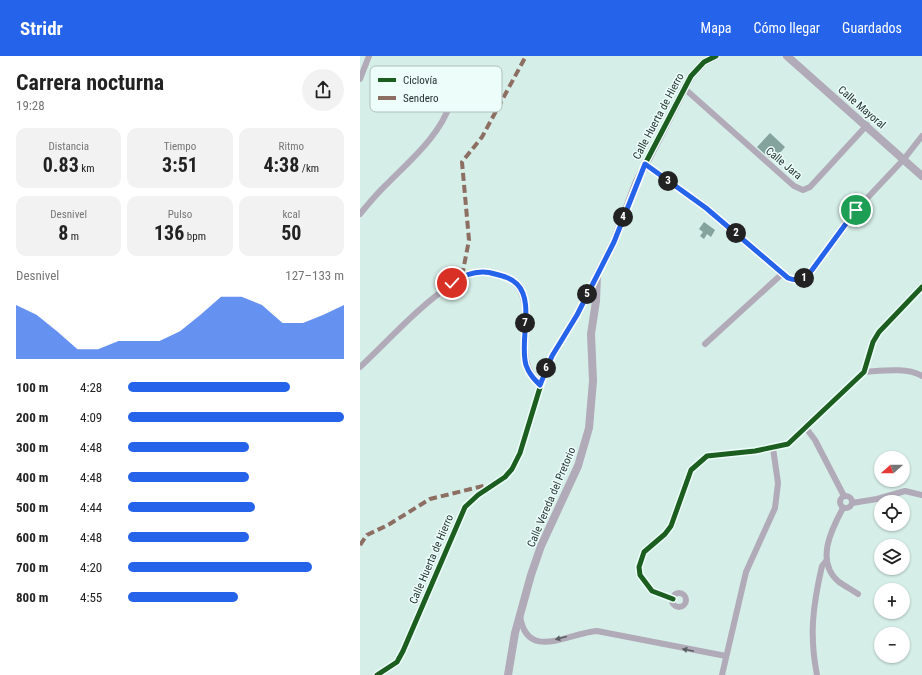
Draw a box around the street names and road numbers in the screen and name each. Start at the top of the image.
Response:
street label: Calle Huerta de Hierro [630,70,687,162]
street label: Calle Mayoral [835,83,888,132]
street label: Calle Jara [763,145,804,182]
street label: Calle Vereda del Pretorio [525,445,579,549]
street label: Calle Huerta de Hierro [407,512,456,606]

